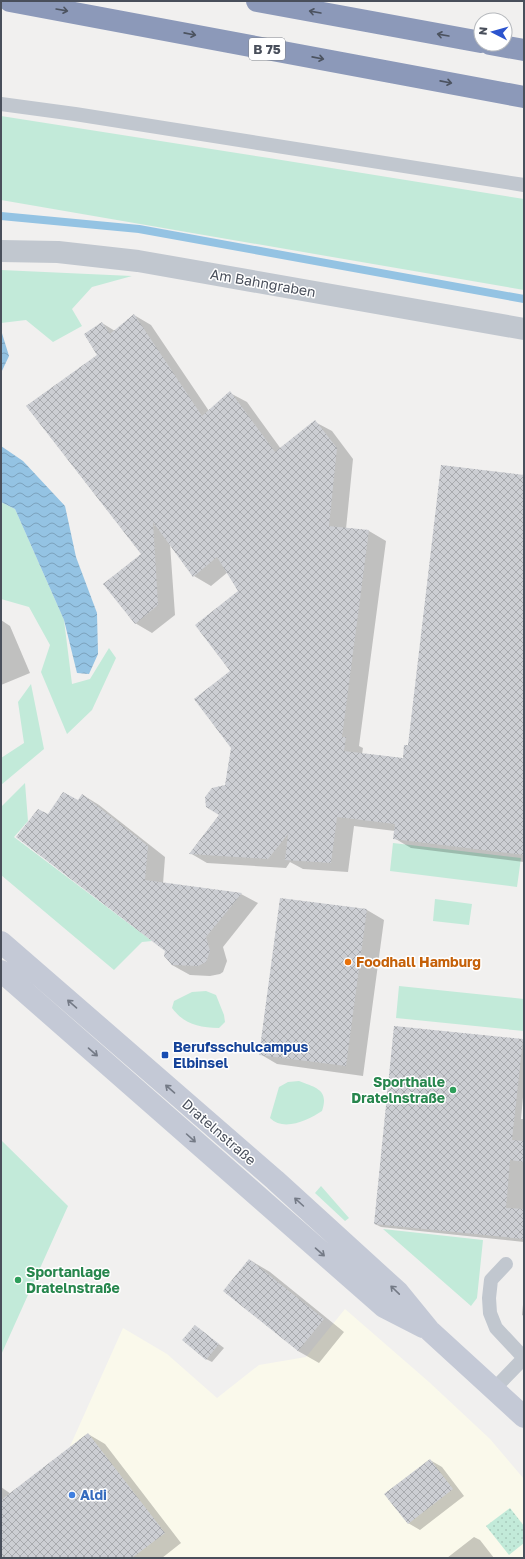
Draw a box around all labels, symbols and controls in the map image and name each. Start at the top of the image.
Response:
one-way arrow [55,7,68,15]
one-way arrow [309,7,322,15]
north arrow [473,12,513,52]
text: N [476,26,489,36]
one-way arrow [183,30,196,38]
one-way arrow [437,31,450,39]
road number: B 75 [249,38,285,60]
one-way arrow [311,54,324,62]
one-way arrow [439,78,452,86]
street label: Am Bahngraben [209,265,317,300]
place label: Foodhall Hamburg [356,953,481,970]
marker: Foodhall Hamburg [343,957,353,967]
one-way arrow [66,999,77,1008]
place label: Berufsschulcampus Elbinsel [173,1038,308,1071]
one-way arrow [88,1048,99,1057]
marker: Berufsschulcampus Elbinsel [160,1050,170,1060]
place label: Sporthalle Dratelnstraße [351,1073,445,1106]
one-way arrow [165,1084,175,1093]
marker: Sporthalle Dratelnstraße [448,1085,458,1095]
street label: Dratelnstraße [179,1095,260,1168]
one-way arrow [186,1134,196,1143]
one-way arrow [294,1198,304,1207]
one-way arrow [315,1247,326,1256]
place label: Sportanlage Dratelnstraße [26,1263,120,1296]
marker: Sportanlage Dratelnstraße [13,1275,23,1285]
one-way arrow [390,1285,400,1295]
place label: Aldi [80,1486,107,1503]
marker: Aldi [67,1490,77,1500]

